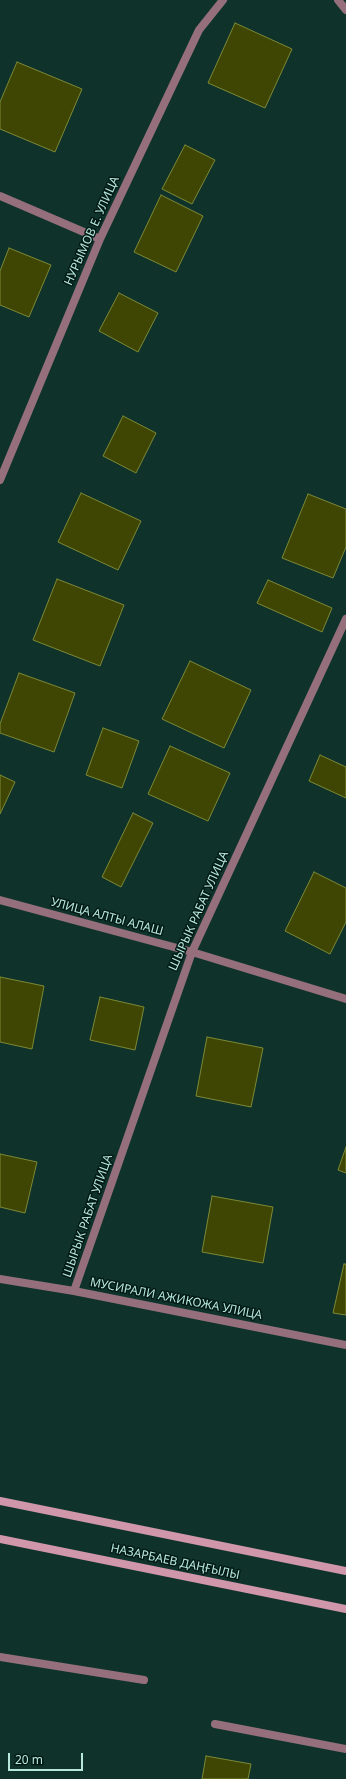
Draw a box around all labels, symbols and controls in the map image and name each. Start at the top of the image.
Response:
street label: НУРЫМОВ Е. УЛИЦА [61,174,123,288]
street label: ШЫРЫК РАБАТ УЛИЦА [166,849,232,973]
street label: УЛИЦА АЛТЫ АЛАШ [49,895,165,939]
street label: ШЫРЫК РАБАТ УЛИЦА [60,1153,116,1279]
street label: МУСИРАЛИ АЖИКОЖА УЛИЦА [89,1275,263,1323]
street label: НАЗАРБАЕВ ДАҢҒЫЛЫ [109,1541,241,1583]
scale bar [10,1745,85,1771]
text: 20 m [15,1751,43,1768]

